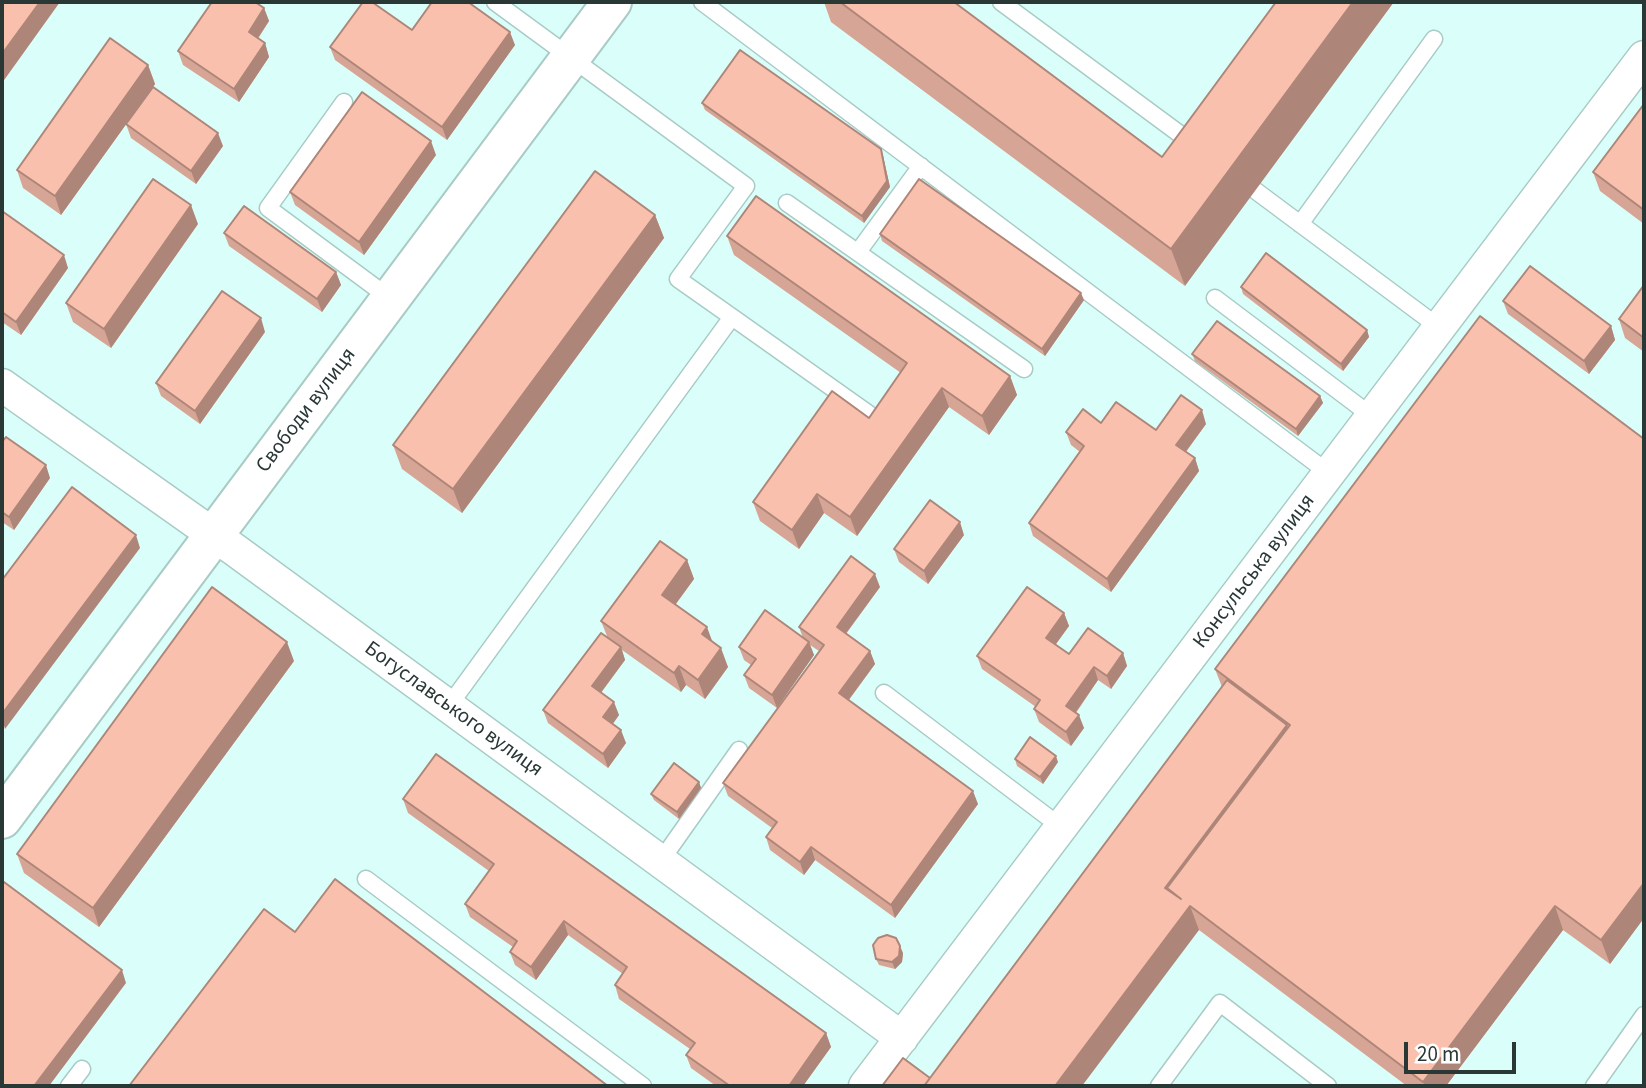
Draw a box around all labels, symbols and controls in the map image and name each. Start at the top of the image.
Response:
street label: Свободи вулиця [252,344,362,478]
street label: Консульська вулиця [1189,490,1321,654]
street label: Богуславського вулиця [359,637,547,783]
scale bar [1408,1028,1520,1072]
text: 20 m [1417,1039,1459,1069]

